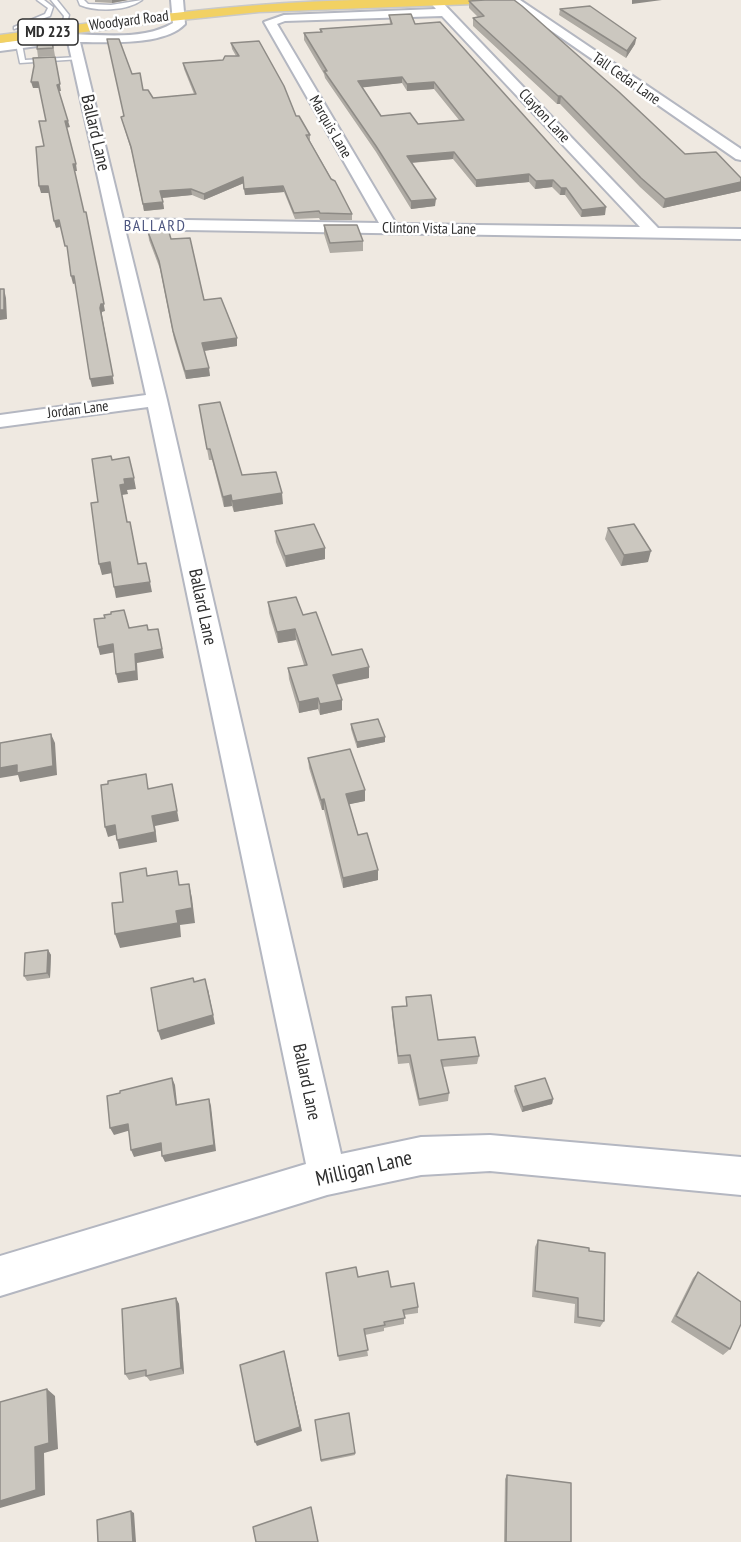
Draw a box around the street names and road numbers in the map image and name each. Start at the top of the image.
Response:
street label: Woodyard Road [88,7,170,35]
road number: MD 223 [18,19,78,45]
street label: Tall Cedar Lane [589,49,663,109]
street label: Clayton Lane [515,85,573,147]
street label: Ballard Lane [76,93,114,173]
street label: Marquis Lane [305,93,355,161]
street label: Clinton Vista Lane [382,219,476,239]
street label: Jordan Lane [47,397,109,423]
street label: Ballard Lane [183,567,221,647]
street label: Ballard Lane [287,1042,325,1122]
street label: Milligan Lane [313,1146,415,1192]

